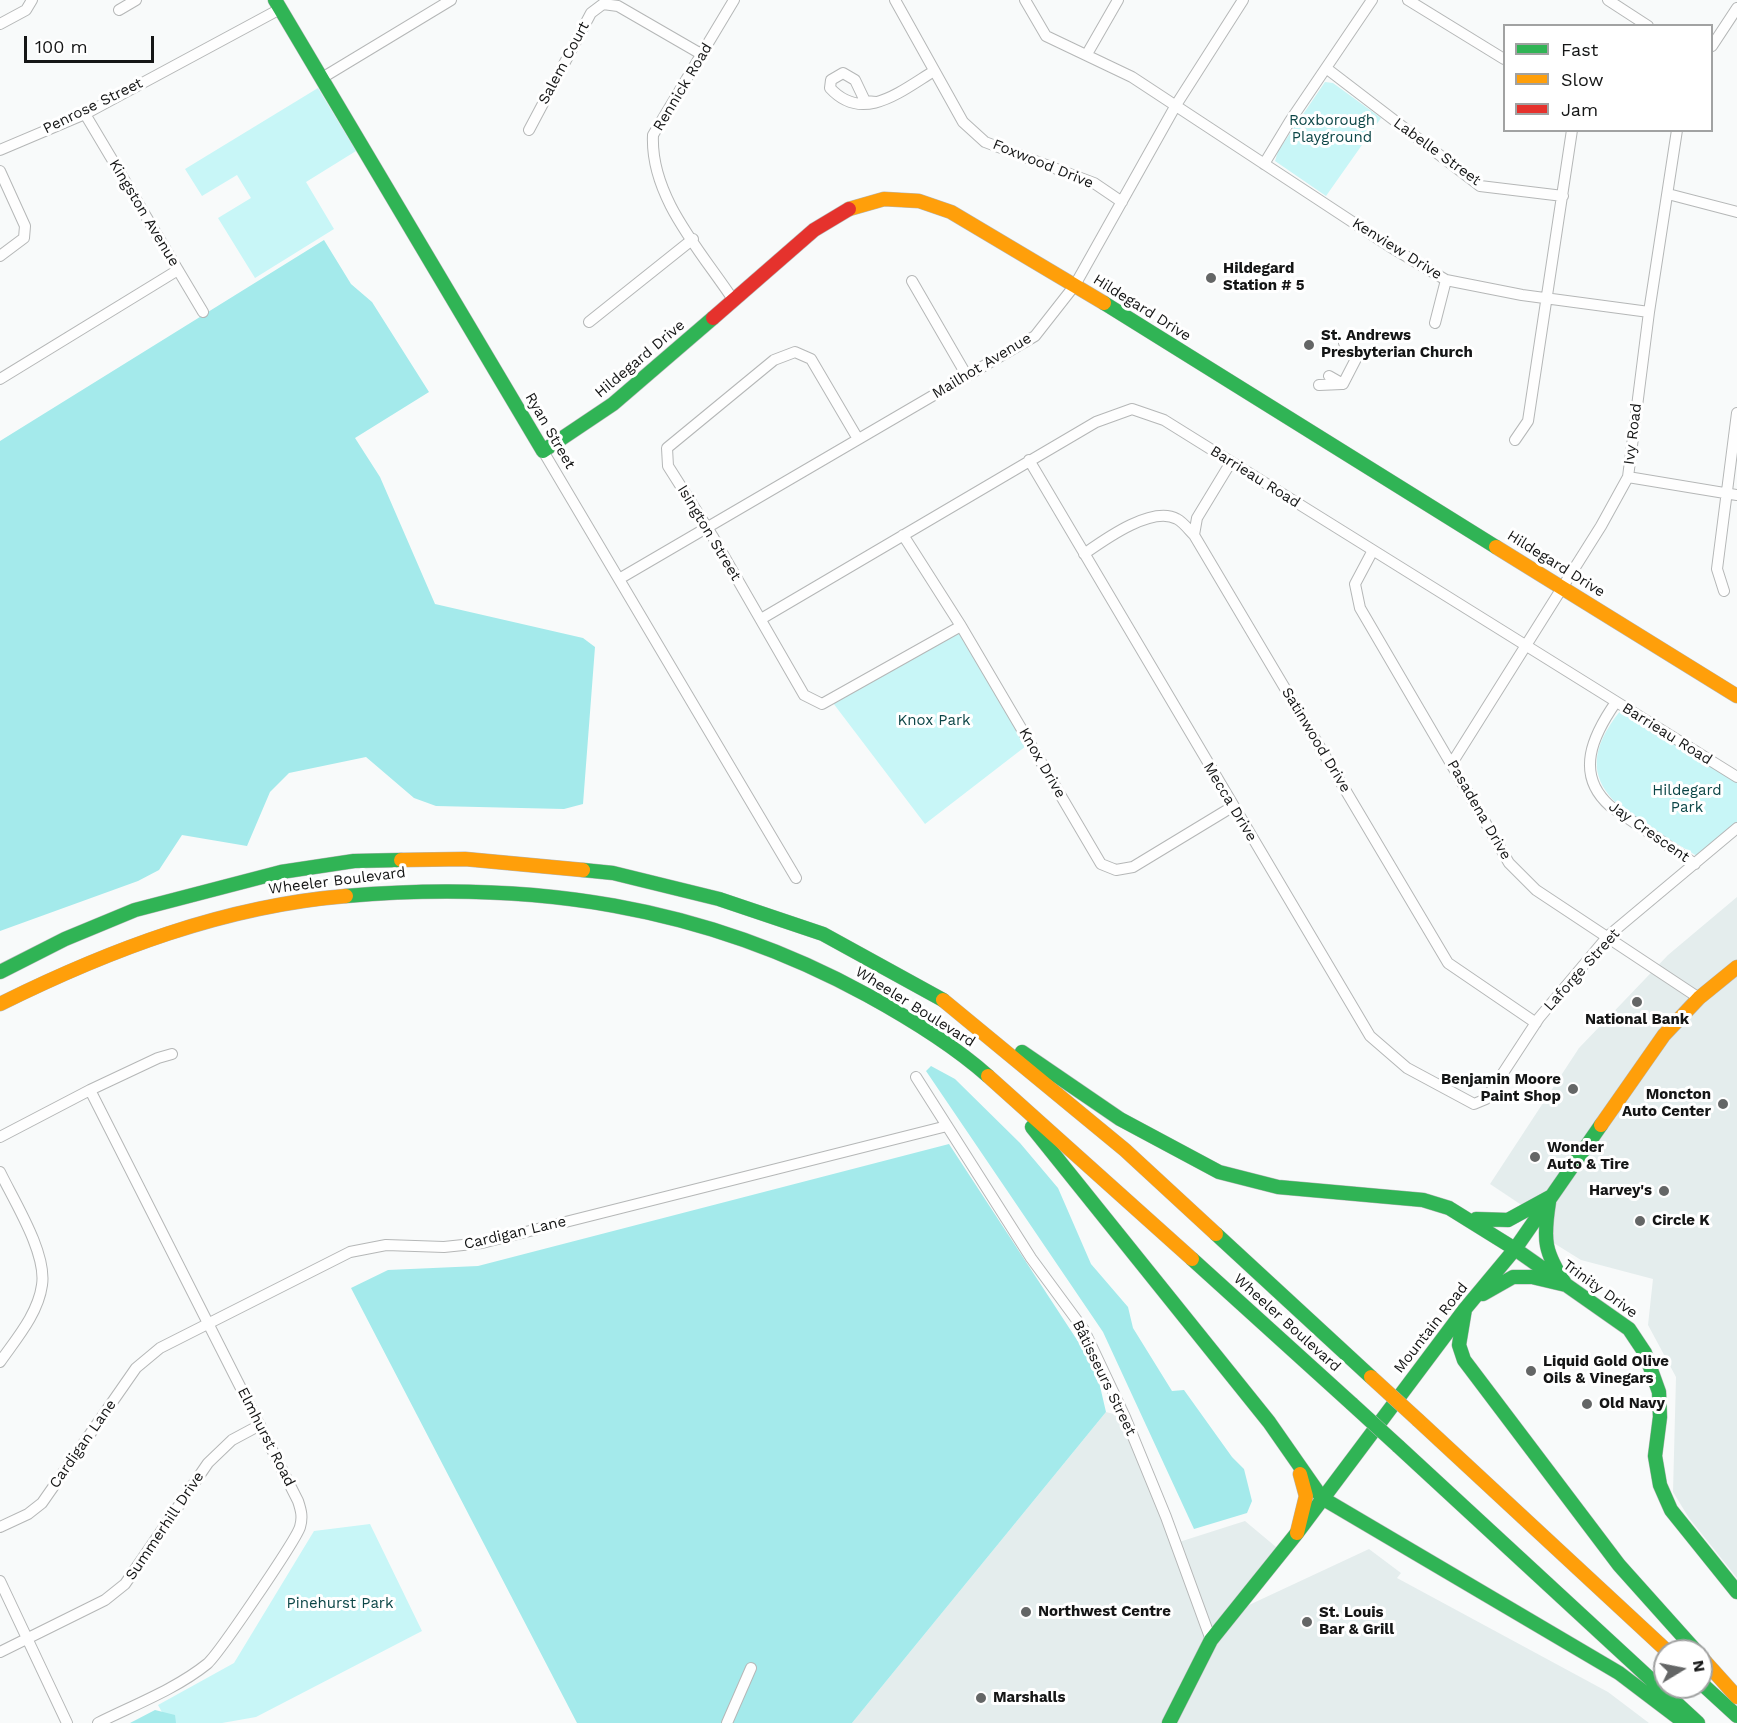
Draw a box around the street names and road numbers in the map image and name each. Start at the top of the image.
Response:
street label: Salem Court [535,19,593,107]
street label: Rennick Road [650,40,716,134]
street label: Penrose Street [40,74,146,138]
street label: Labelle Street [1390,114,1484,190]
street label: Foxwood Drive [990,136,1096,192]
street label: Kingston Avenue [105,156,183,270]
street label: Kenview Drive [1349,214,1445,284]
street label: Hildegard Drive [1090,271,1194,345]
street label: Hildegard Drive [591,316,689,402]
street label: Mailhot Avenue [929,329,1035,403]
street label: Ryan Street [521,390,579,472]
street label: Ivy Road [1620,402,1646,466]
street label: Barrieau Road [1207,442,1303,512]
street label: Isington Street [673,482,745,584]
street label: Hildegard Drive [1504,527,1608,601]
street label: Satinwood Drive [1278,684,1354,796]
street label: Barrieau Road [1619,699,1715,769]
street label: Knox Drive [1015,725,1069,801]
street label: Pasadena Drive [1443,757,1515,863]
street label: Mecca Drive [1199,759,1261,845]
street label: Jay Crescent [1605,798,1693,866]
street label: Wheeler Boulevard [267,864,407,898]
street label: Laforge Street [1540,925,1624,1015]
street label: Wheeler Boulevard [852,963,978,1051]
street label: Cardigan Lane [462,1212,568,1254]
street label: Trinity Drive [1559,1256,1641,1322]
street label: Wheeler Boulevard [1230,1270,1344,1376]
street label: Mountain Road [1390,1279,1472,1377]
street label: Bâtisseurs Street [1068,1317,1140,1439]
street label: Elmhurst Road [233,1384,299,1490]
street label: Cardigan Lane [46,1396,120,1492]
street label: Summerhill Drive [122,1468,208,1584]

